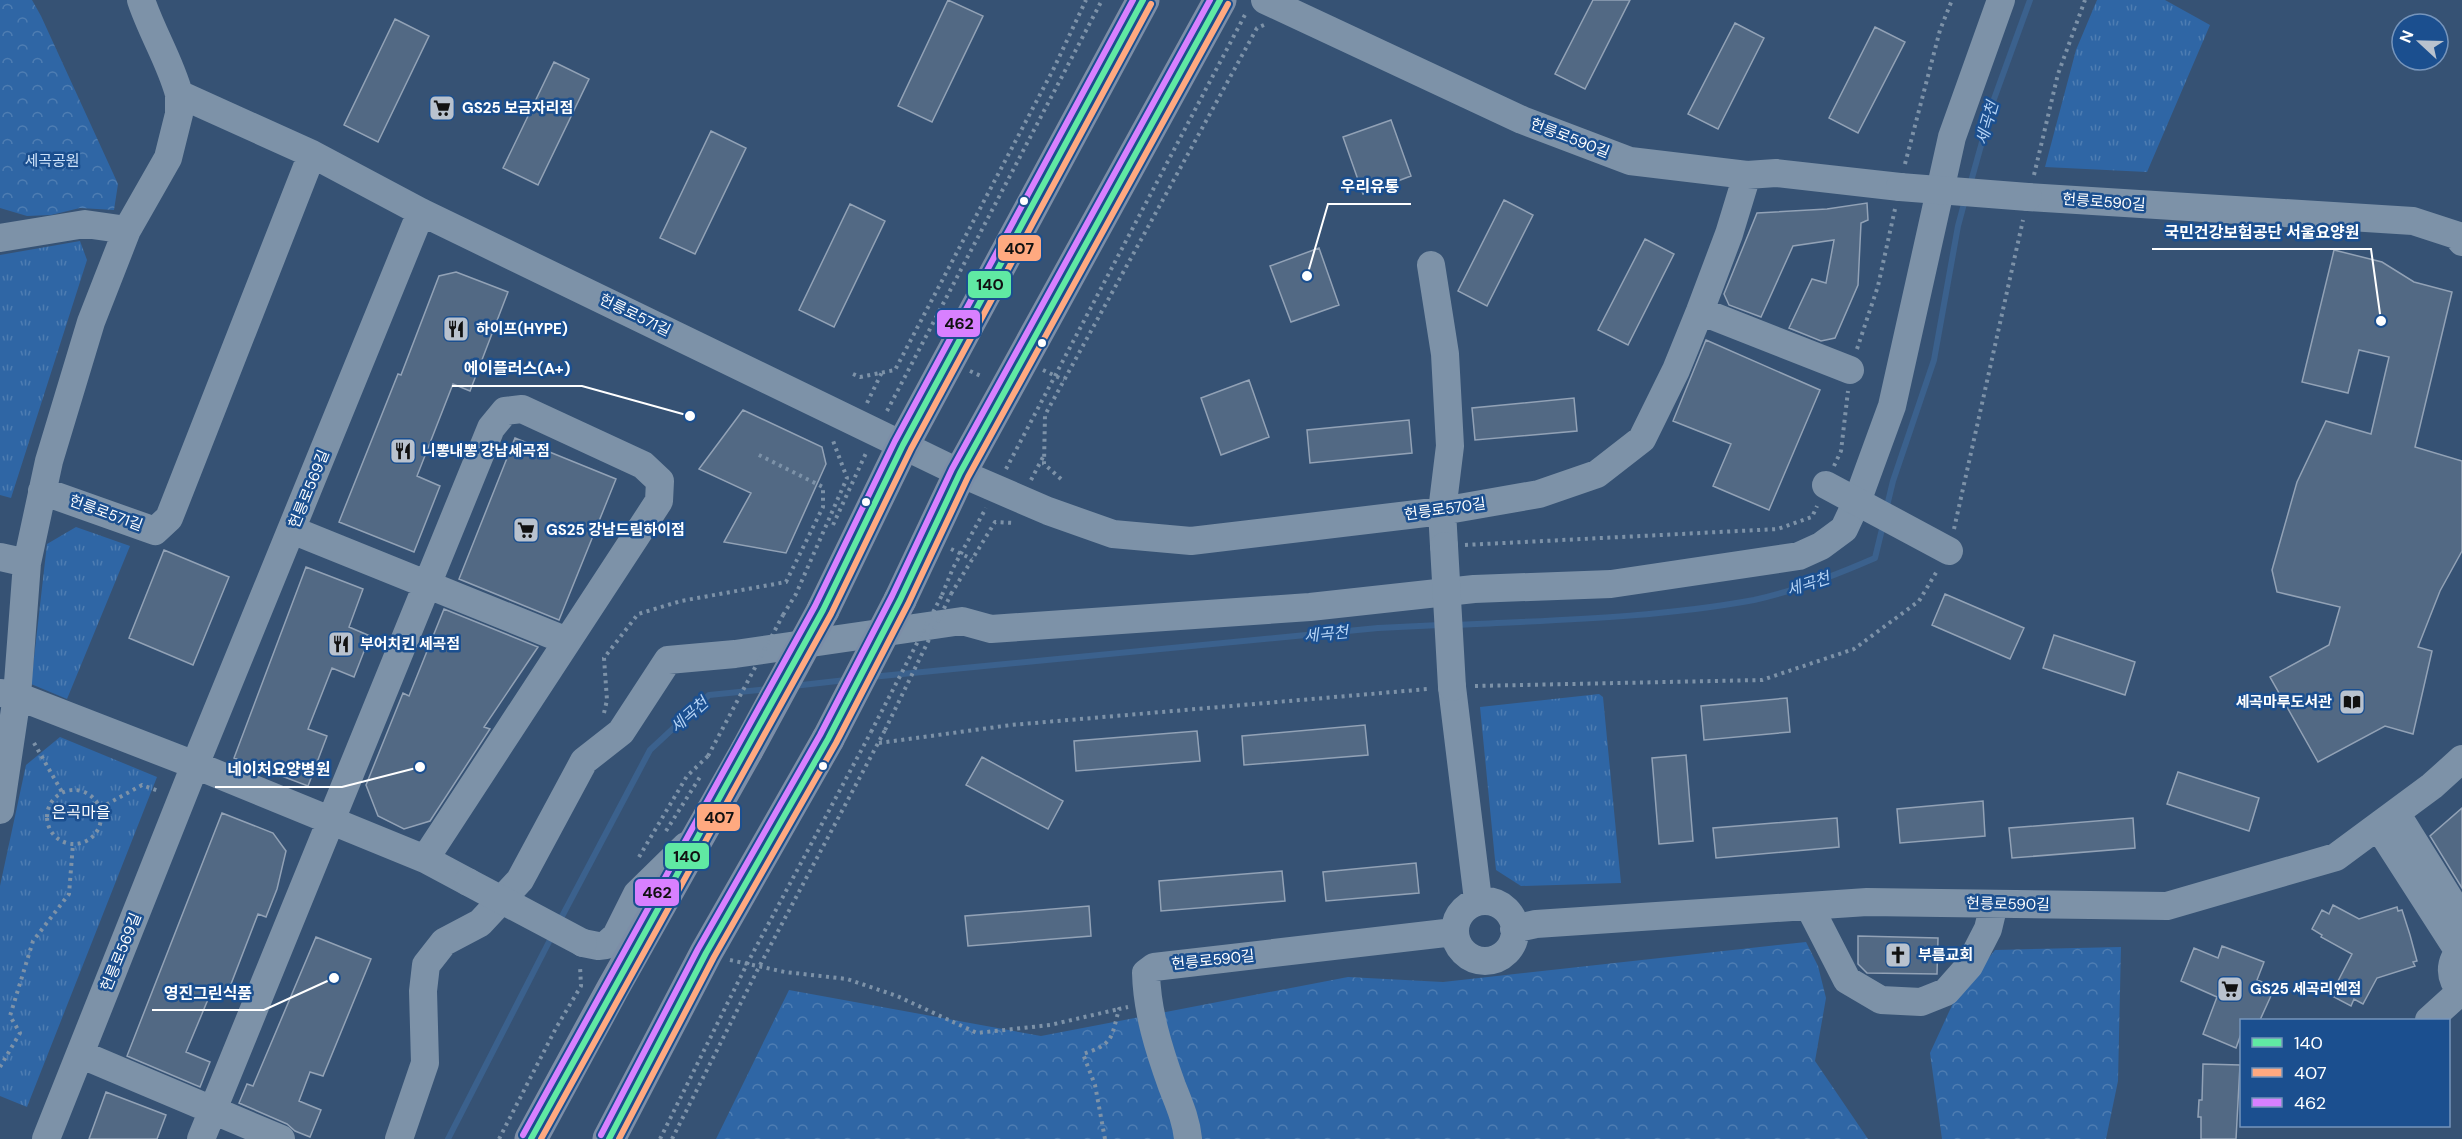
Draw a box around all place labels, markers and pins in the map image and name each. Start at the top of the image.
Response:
supermarket icon: GS25 보금자리점 [427,93,457,123]
place label: GS25 보금자리점 [462,98,573,118]
callout: 우리유통 [1328,170,1411,204]
unlabelled marker [1018,195,1030,207]
callout: 국민건강보험공단 서울요양원 [2152,215,2371,249]
restaurant icon: 하이프(HYPE) [441,314,471,344]
place label: 하이프(HYPE) [476,319,568,339]
unlabelled marker [1036,337,1048,349]
callout: 에이플러스(A+) [452,352,582,386]
restaurant icon: 니뽕내뽕 강남세곡점 [388,436,418,466]
place label: 니뽕내뽕 강남세곡점 [422,441,550,461]
unlabelled marker [860,496,872,508]
supermarket icon: GS25 강남드림하이점 [511,515,541,545]
place label: GS25 강남드림하이점 [546,520,685,540]
restaurant icon: 부어치킨 세곡점 [326,629,356,659]
place label: 부어치킨 세곡점 [360,634,460,654]
library icon: 세곡마루도서관 [2337,687,2367,717]
place label: 세곡마루도서관 [2235,692,2332,712]
callout: 네이처요양병원 [215,753,342,787]
unlabelled marker [817,760,829,772]
church icon: 부름교회 [1883,940,1913,970]
place label: 부름교회 [1918,945,1973,965]
supermarket icon: GS25 세곡리엔점 [2215,974,2245,1004]
callout: 영진그린식품 [152,976,264,1010]
place label: GS25 세곡리엔점 [2250,979,2361,999]

